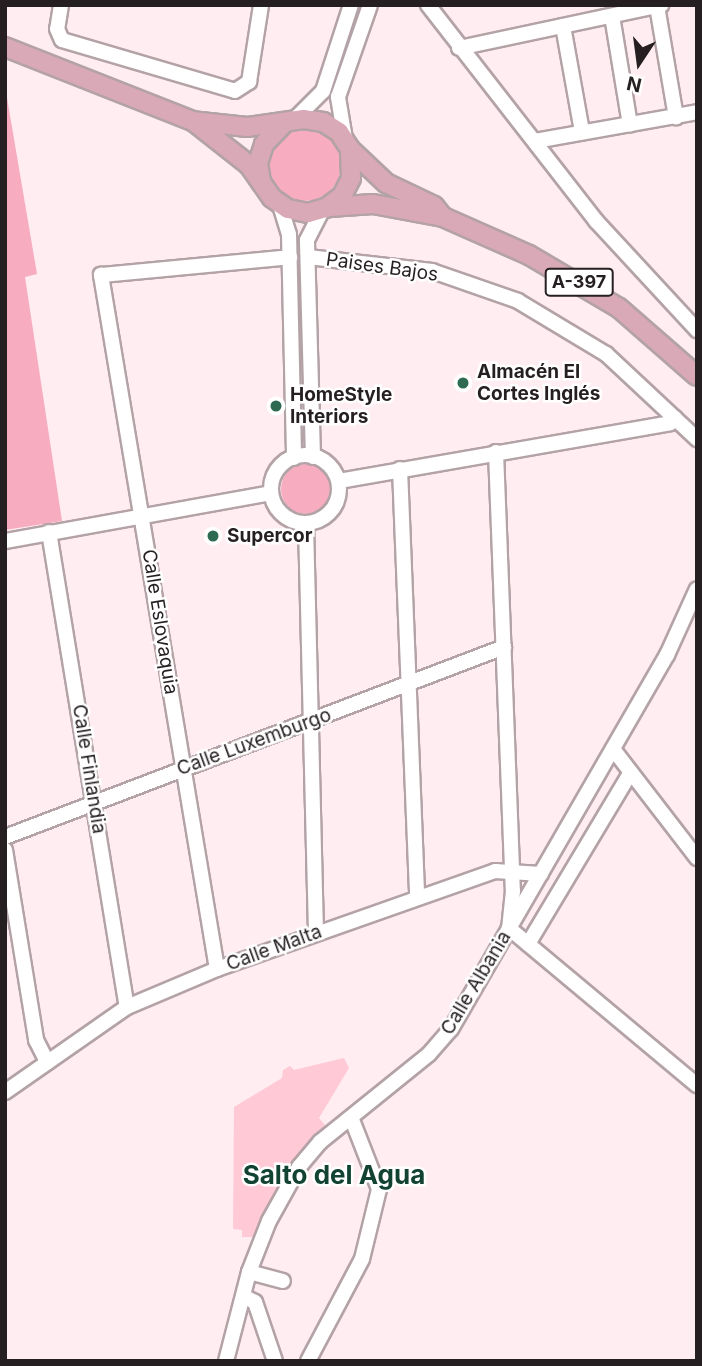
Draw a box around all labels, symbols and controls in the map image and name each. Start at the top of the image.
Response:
north arrow [604,28,674,98]
text: N [625,71,644,97]
street label: Paises Bajos [324,248,440,286]
road number: A-397 [544,268,614,296]
place label: Almacén El Cortes Inglés [477,361,600,405]
marker: Almacén El Cortes Inglés [455,375,471,391]
place label: HomeStyle Interiors [290,384,392,428]
marker: HomeStyle Interiors [268,398,284,414]
place label: Supercor [227,525,312,547]
marker: Supercor [205,528,221,544]
street label: Calle Eslovaquia [137,548,183,696]
street label: Calle Finlandia [68,703,110,835]
street label: Calle Luxemburgo [174,703,334,781]
street label: Calle Malta [223,920,325,976]
street label: Calle Albania [436,927,516,1039]
district label: Salto del Agua [243,1159,425,1191]

